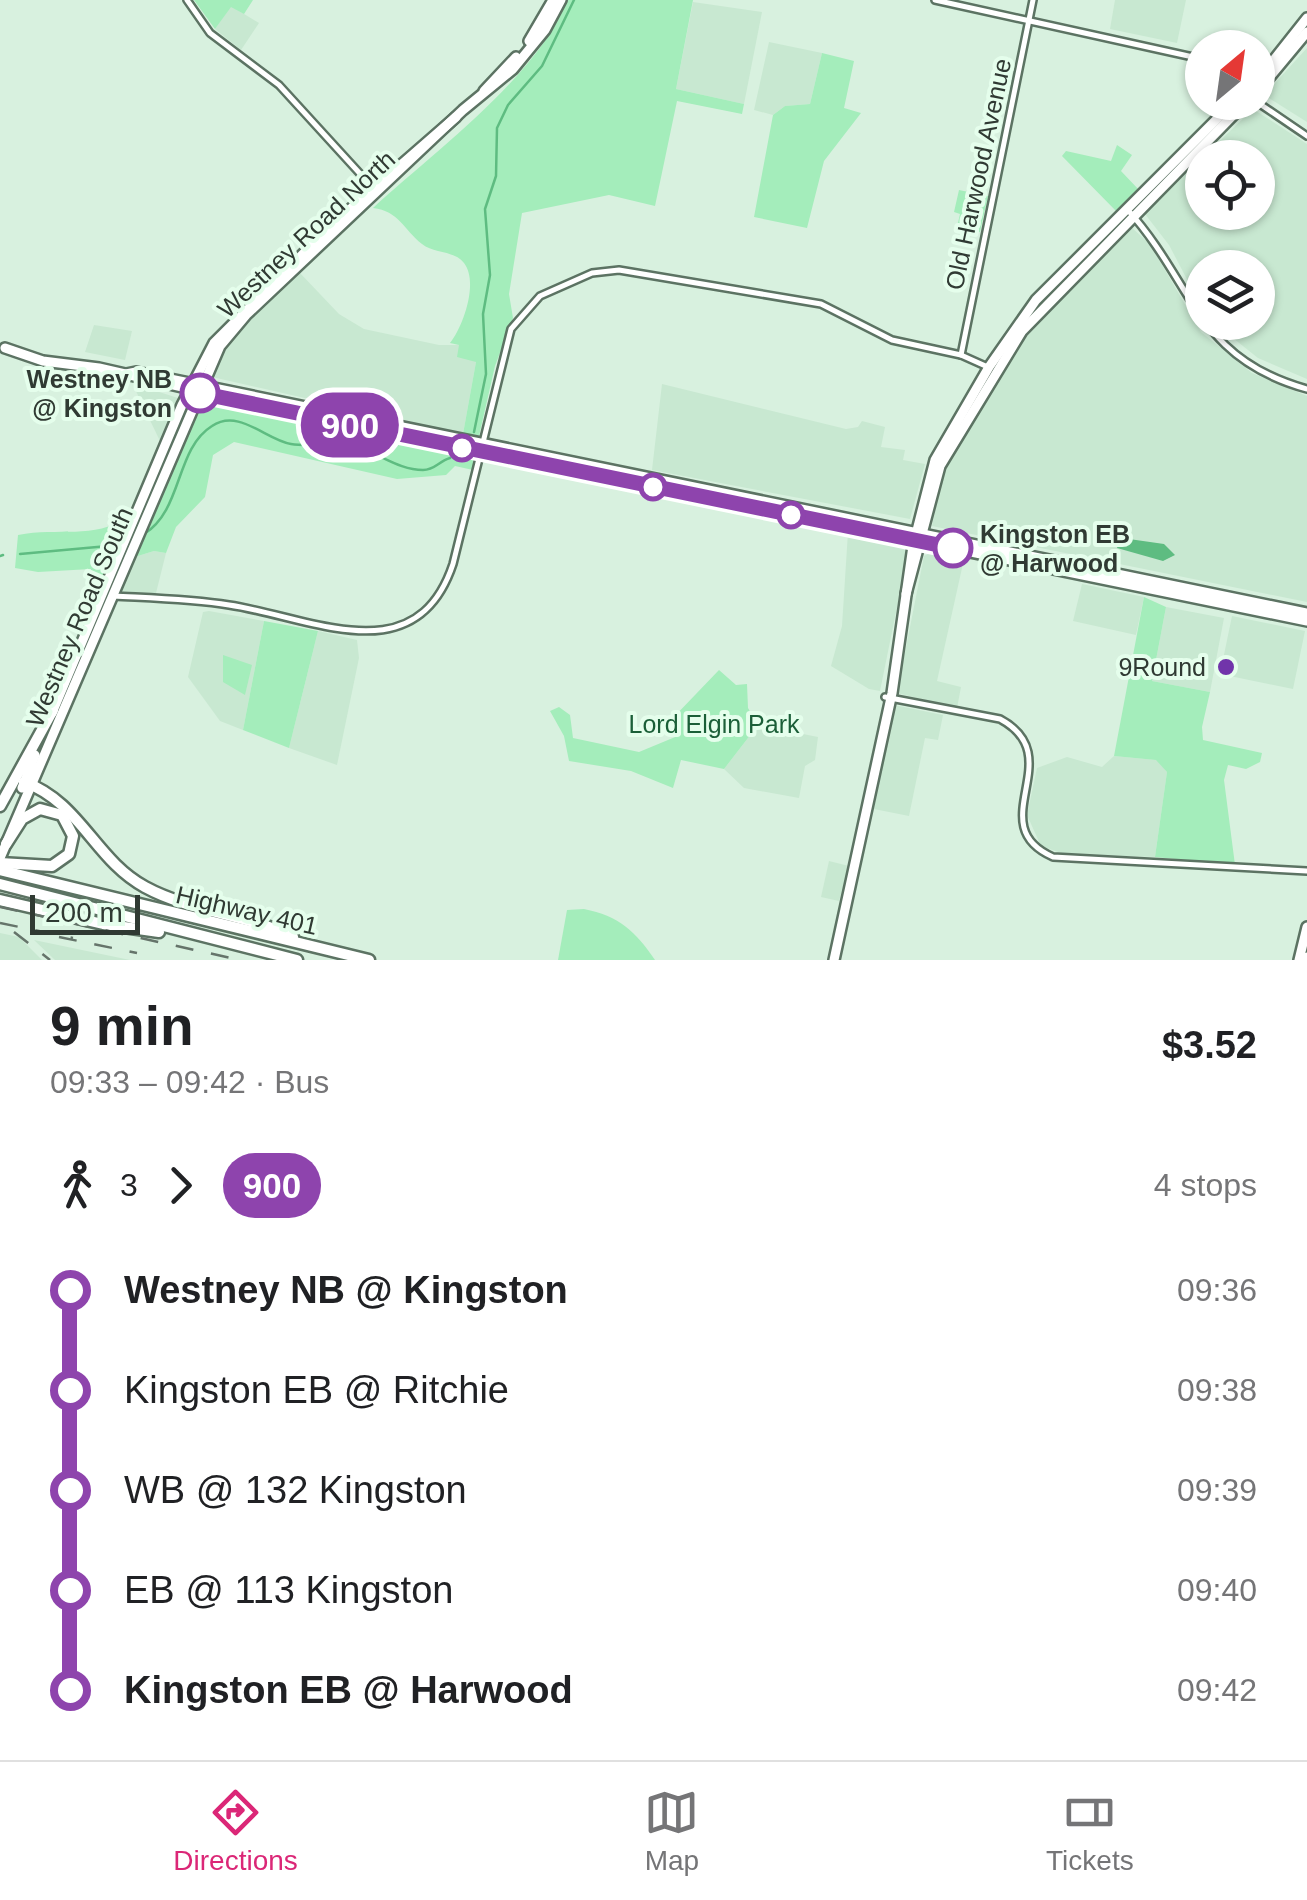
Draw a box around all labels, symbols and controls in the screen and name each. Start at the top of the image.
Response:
north arrow [1185,30,1275,120]
map controls [1185,30,1275,340]
street label: Old Harwood Avenue [940,56,1016,292]
button: locate [1185,140,1275,230]
street label: Westney Road North [212,145,400,323]
button: layers [1185,250,1275,340]
place label: Westney NB @ Kingston [27,365,172,422]
marker: Westney NB @ Kingston [181,374,219,412]
line badge: 900 [292,392,408,458]
text: 900 [321,406,379,445]
unlabelled marker [449,435,475,461]
unlabelled marker [640,474,666,500]
unlabelled marker [778,502,804,528]
street label: Westney Road South [20,503,138,731]
place label: Kingston EB @ Harwood [980,520,1130,577]
marker: Kingston EB @ Harwood [934,529,972,567]
place label: 9Round [1118,653,1206,681]
marker: 9Round [1215,656,1237,678]
park label: Lord Elgin Park [629,710,800,738]
street label: Highway 401 [173,880,321,940]
scale bar [30,890,140,934]
text: 200 m [45,897,123,928]
text: 9 min [50,995,194,1057]
text: $3.52 [1162,1024,1257,1066]
text: 09:33 – 09:42 · Bus [50,1064,329,1100]
icon: walk [50,1158,105,1213]
icon: forward [153,1158,208,1213]
text: 900 [243,1166,301,1205]
text: 3 [120,1167,138,1203]
text: 4 stops [1154,1167,1257,1203]
text: Westney NB @ Kingston [124,1269,568,1311]
text: 09:36 [1177,1272,1257,1308]
text: Kingston EB @ Ritchie [124,1369,509,1411]
text: 09:38 [1177,1372,1257,1408]
text: WB @ 132 Kingston [124,1469,467,1511]
text: 09:39 [1177,1472,1257,1508]
text: EB @ 113 Kingston [124,1569,453,1611]
text: 09:40 [1177,1572,1257,1608]
text: Kingston EB @ Harwood [124,1669,573,1711]
text: 09:42 [1177,1672,1257,1708]
tab: Directions [173,1785,298,1877]
tab: Map [644,1785,699,1877]
tab: Tickets [1046,1785,1134,1877]

